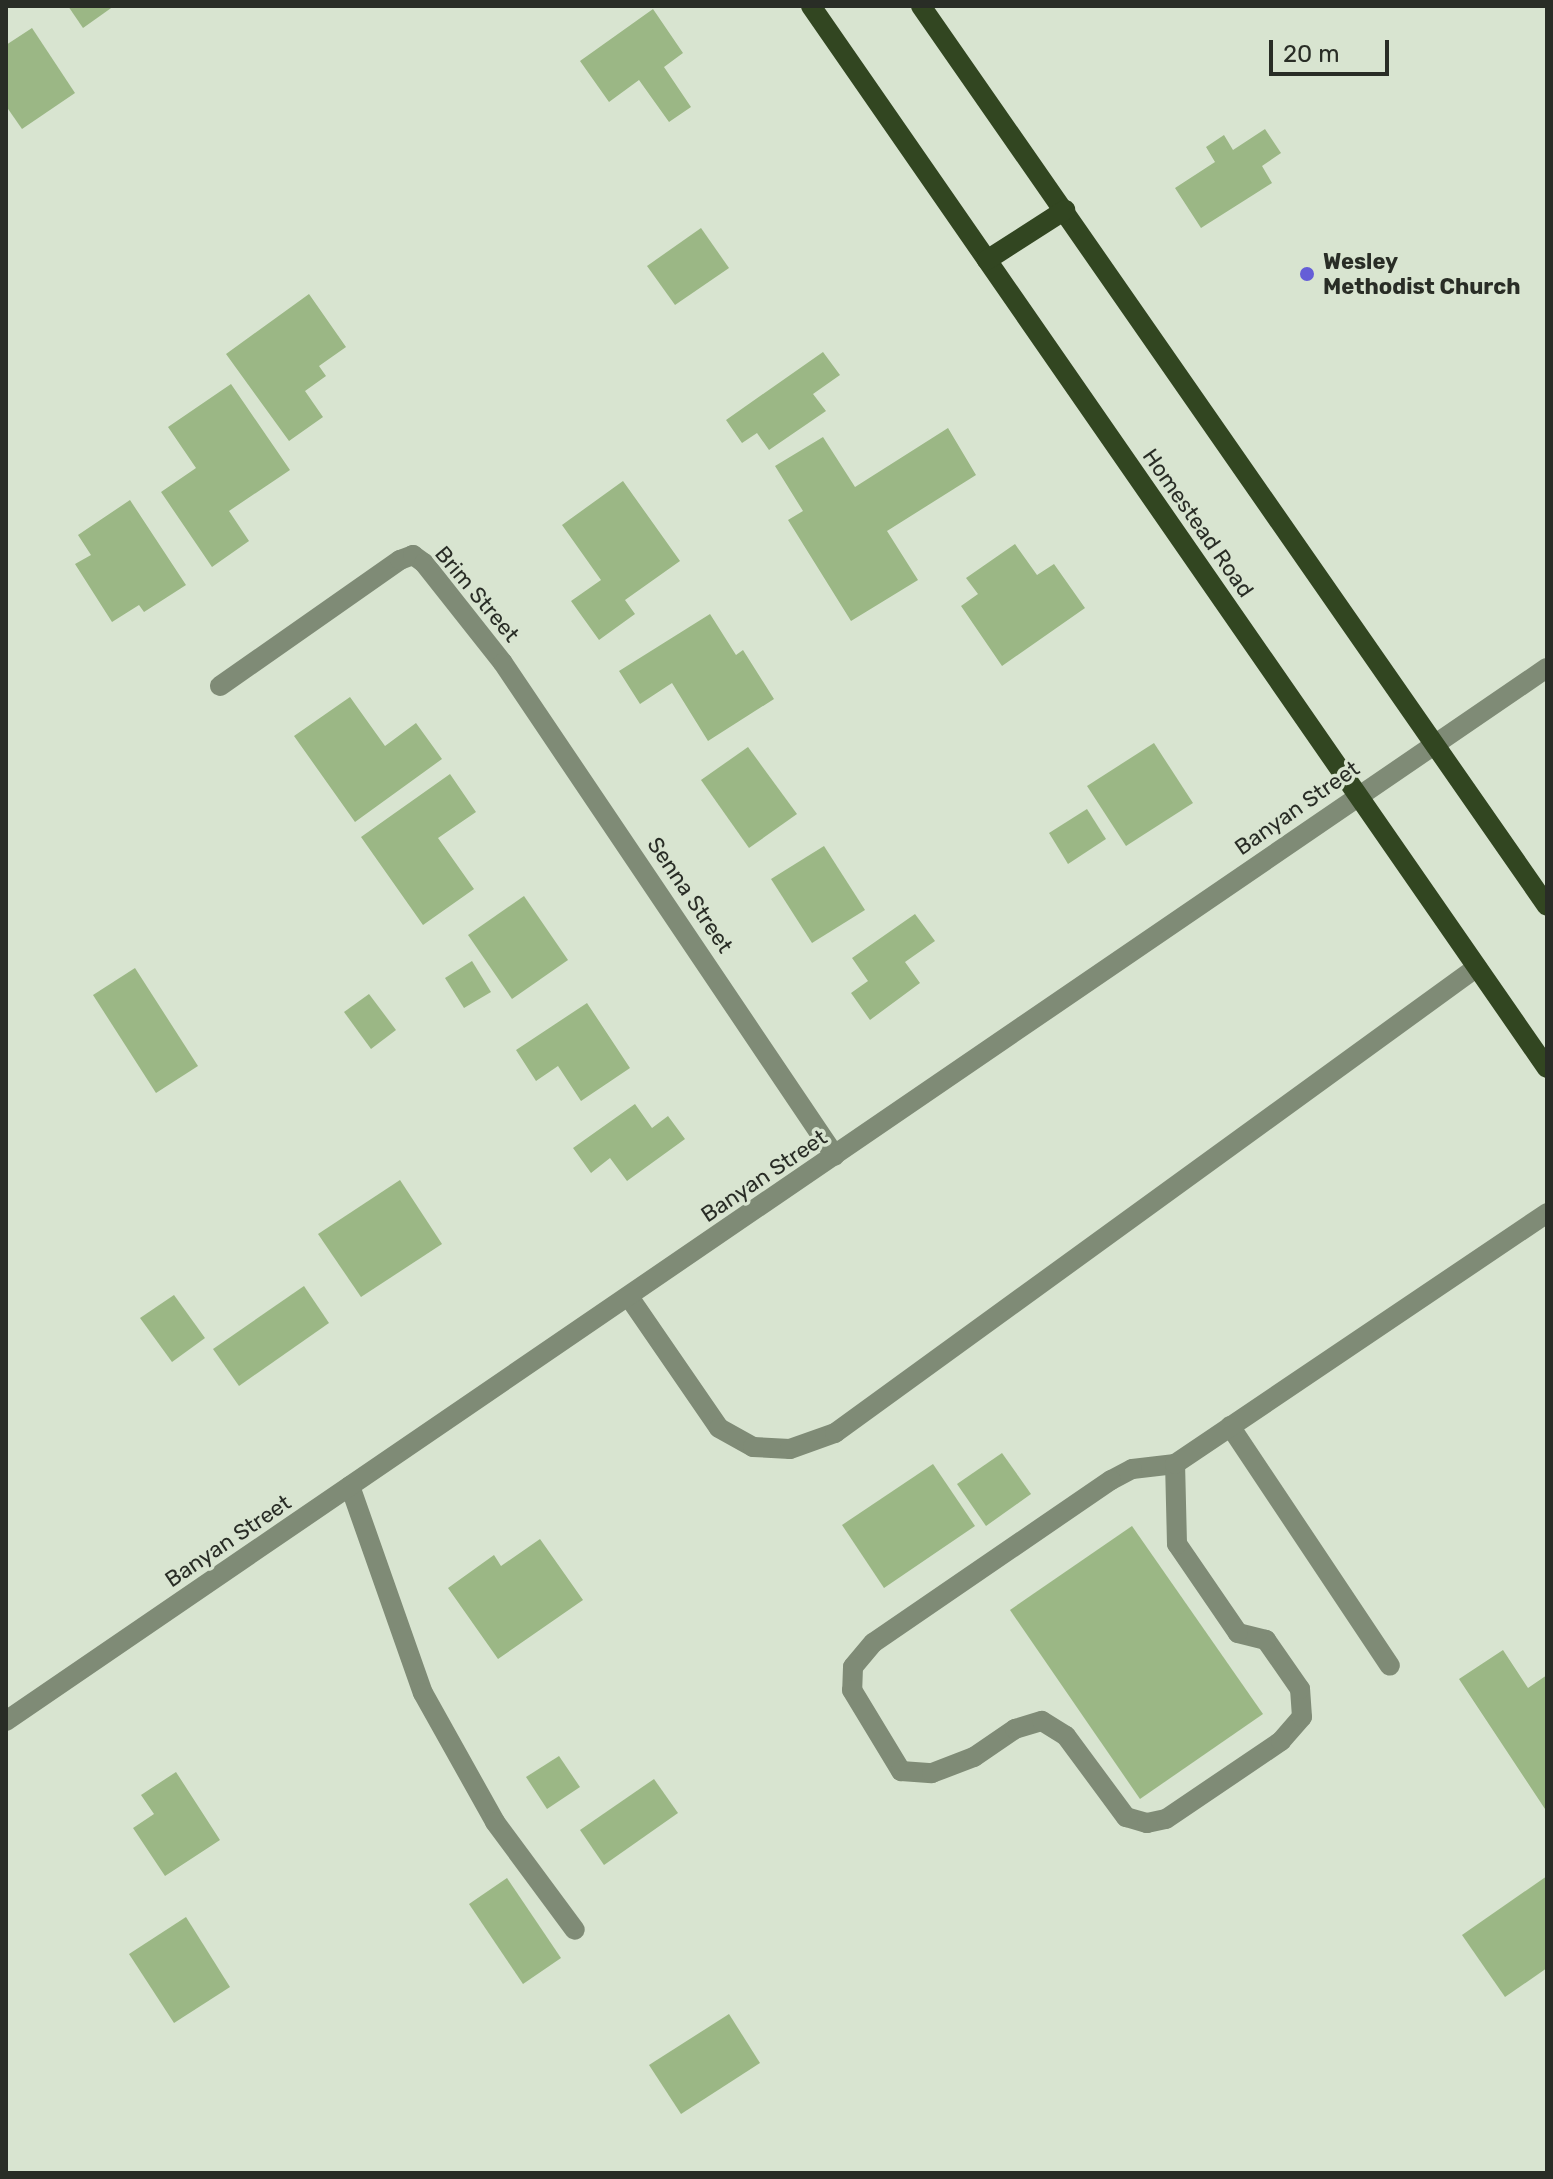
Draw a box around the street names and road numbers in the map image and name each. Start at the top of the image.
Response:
street label: Homestead Road [1137,444,1259,602]
street label: Brim Street [429,541,525,647]
street label: Banyan Street [1230,755,1364,861]
street label: Senna Street [642,832,738,958]
street label: Banyan Street [696,1124,832,1228]
street label: Banyan Street [160,1489,296,1593]

